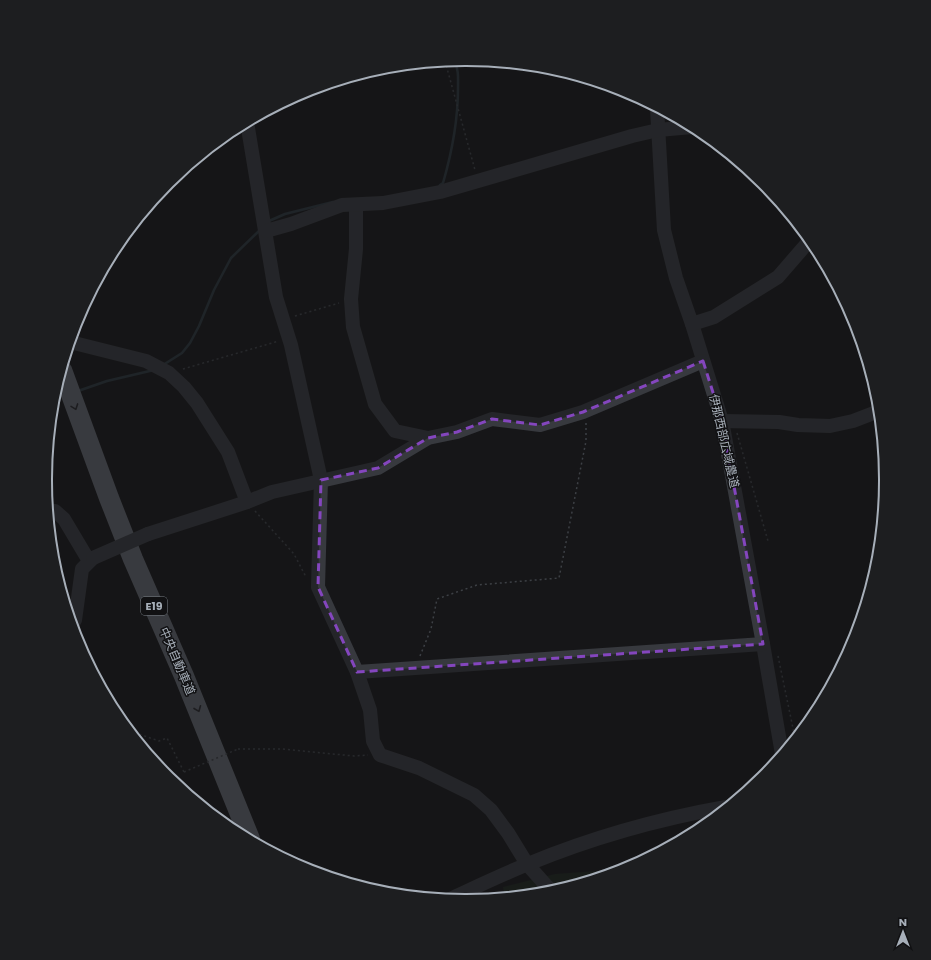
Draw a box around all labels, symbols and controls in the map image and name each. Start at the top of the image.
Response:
street label: 伊那西部広域農道 [705,392,744,490]
one-way arrow [70,403,78,410]
road number: E19 [141,597,167,615]
street label: 中央自動車道 [156,624,199,697]
one-way arrow [193,705,201,712]
north arrow [883,912,923,952]
text: N [899,914,907,930]

